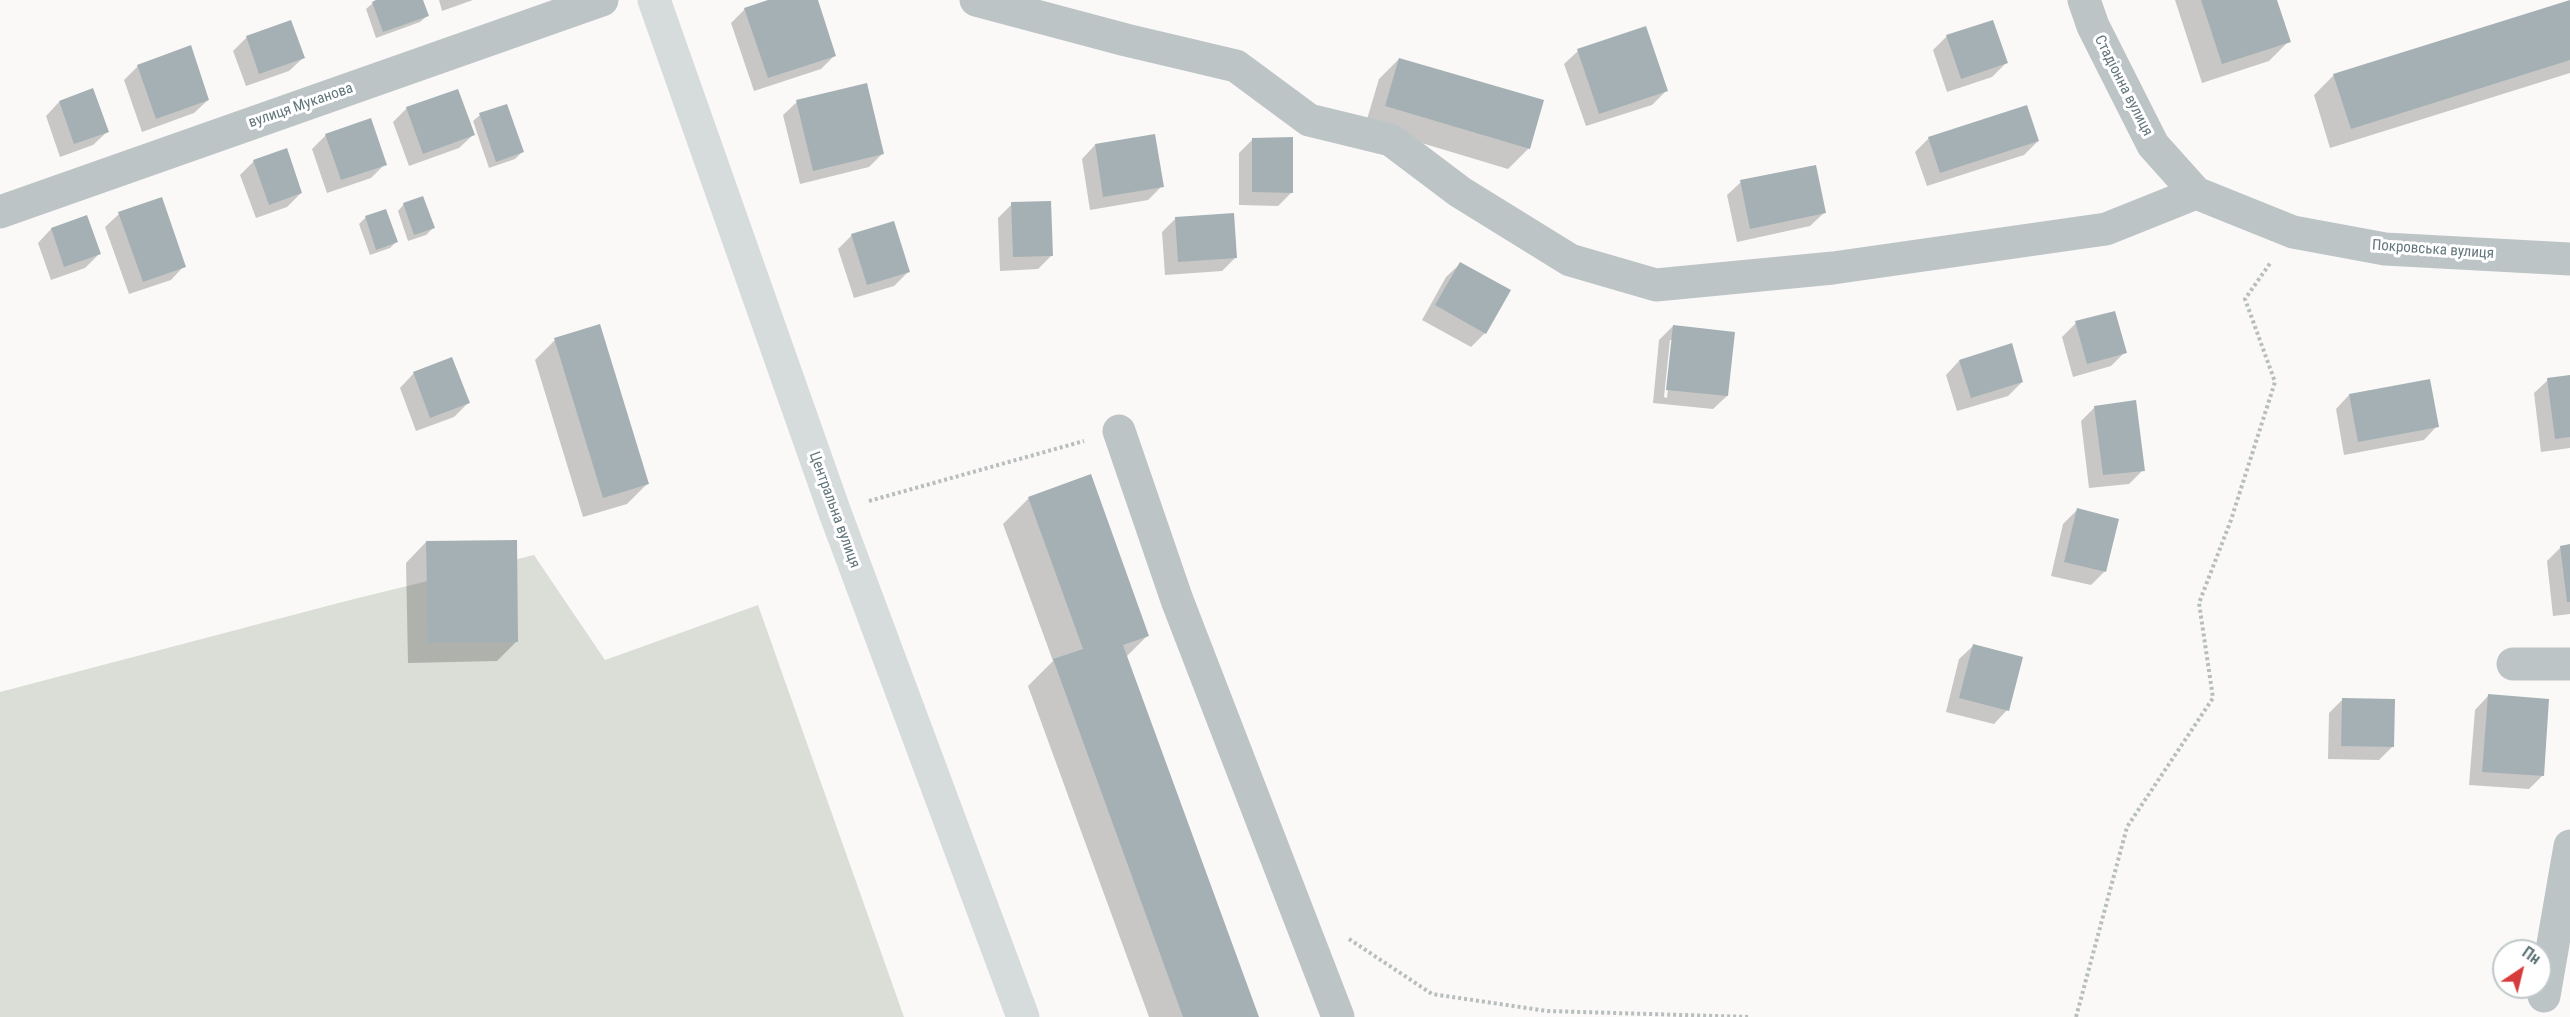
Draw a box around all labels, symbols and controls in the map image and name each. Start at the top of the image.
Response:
street label: Стадіонна вулиця [2090,33,2156,139]
street label: вулиця Муканова [246,80,356,132]
street label: Покровська вулиця [2371,237,2495,263]
street label: Центральна вулиця [805,450,863,570]
north arrow [2492,939,2552,999]
text: Пн [2519,943,2544,968]

